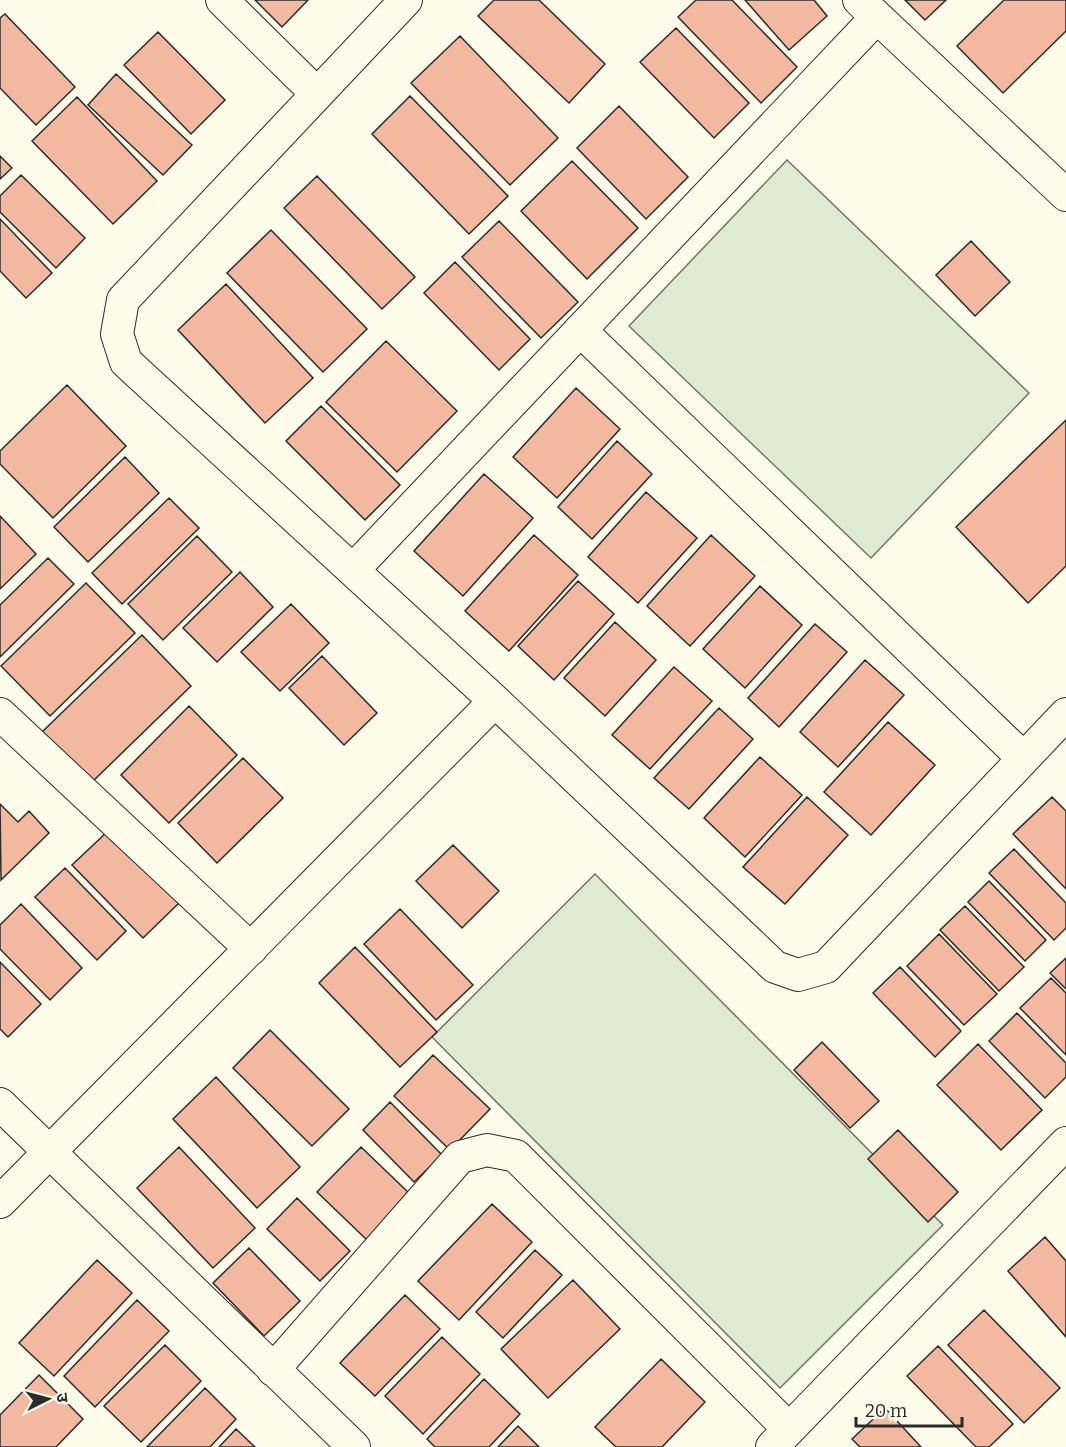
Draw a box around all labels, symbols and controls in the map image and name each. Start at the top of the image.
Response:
north arrow [18,1369,78,1429]
scale bar [856,1390,962,1428]
text: उ [52,1392,72,1404]
text: 20 m [865,1400,907,1422]

